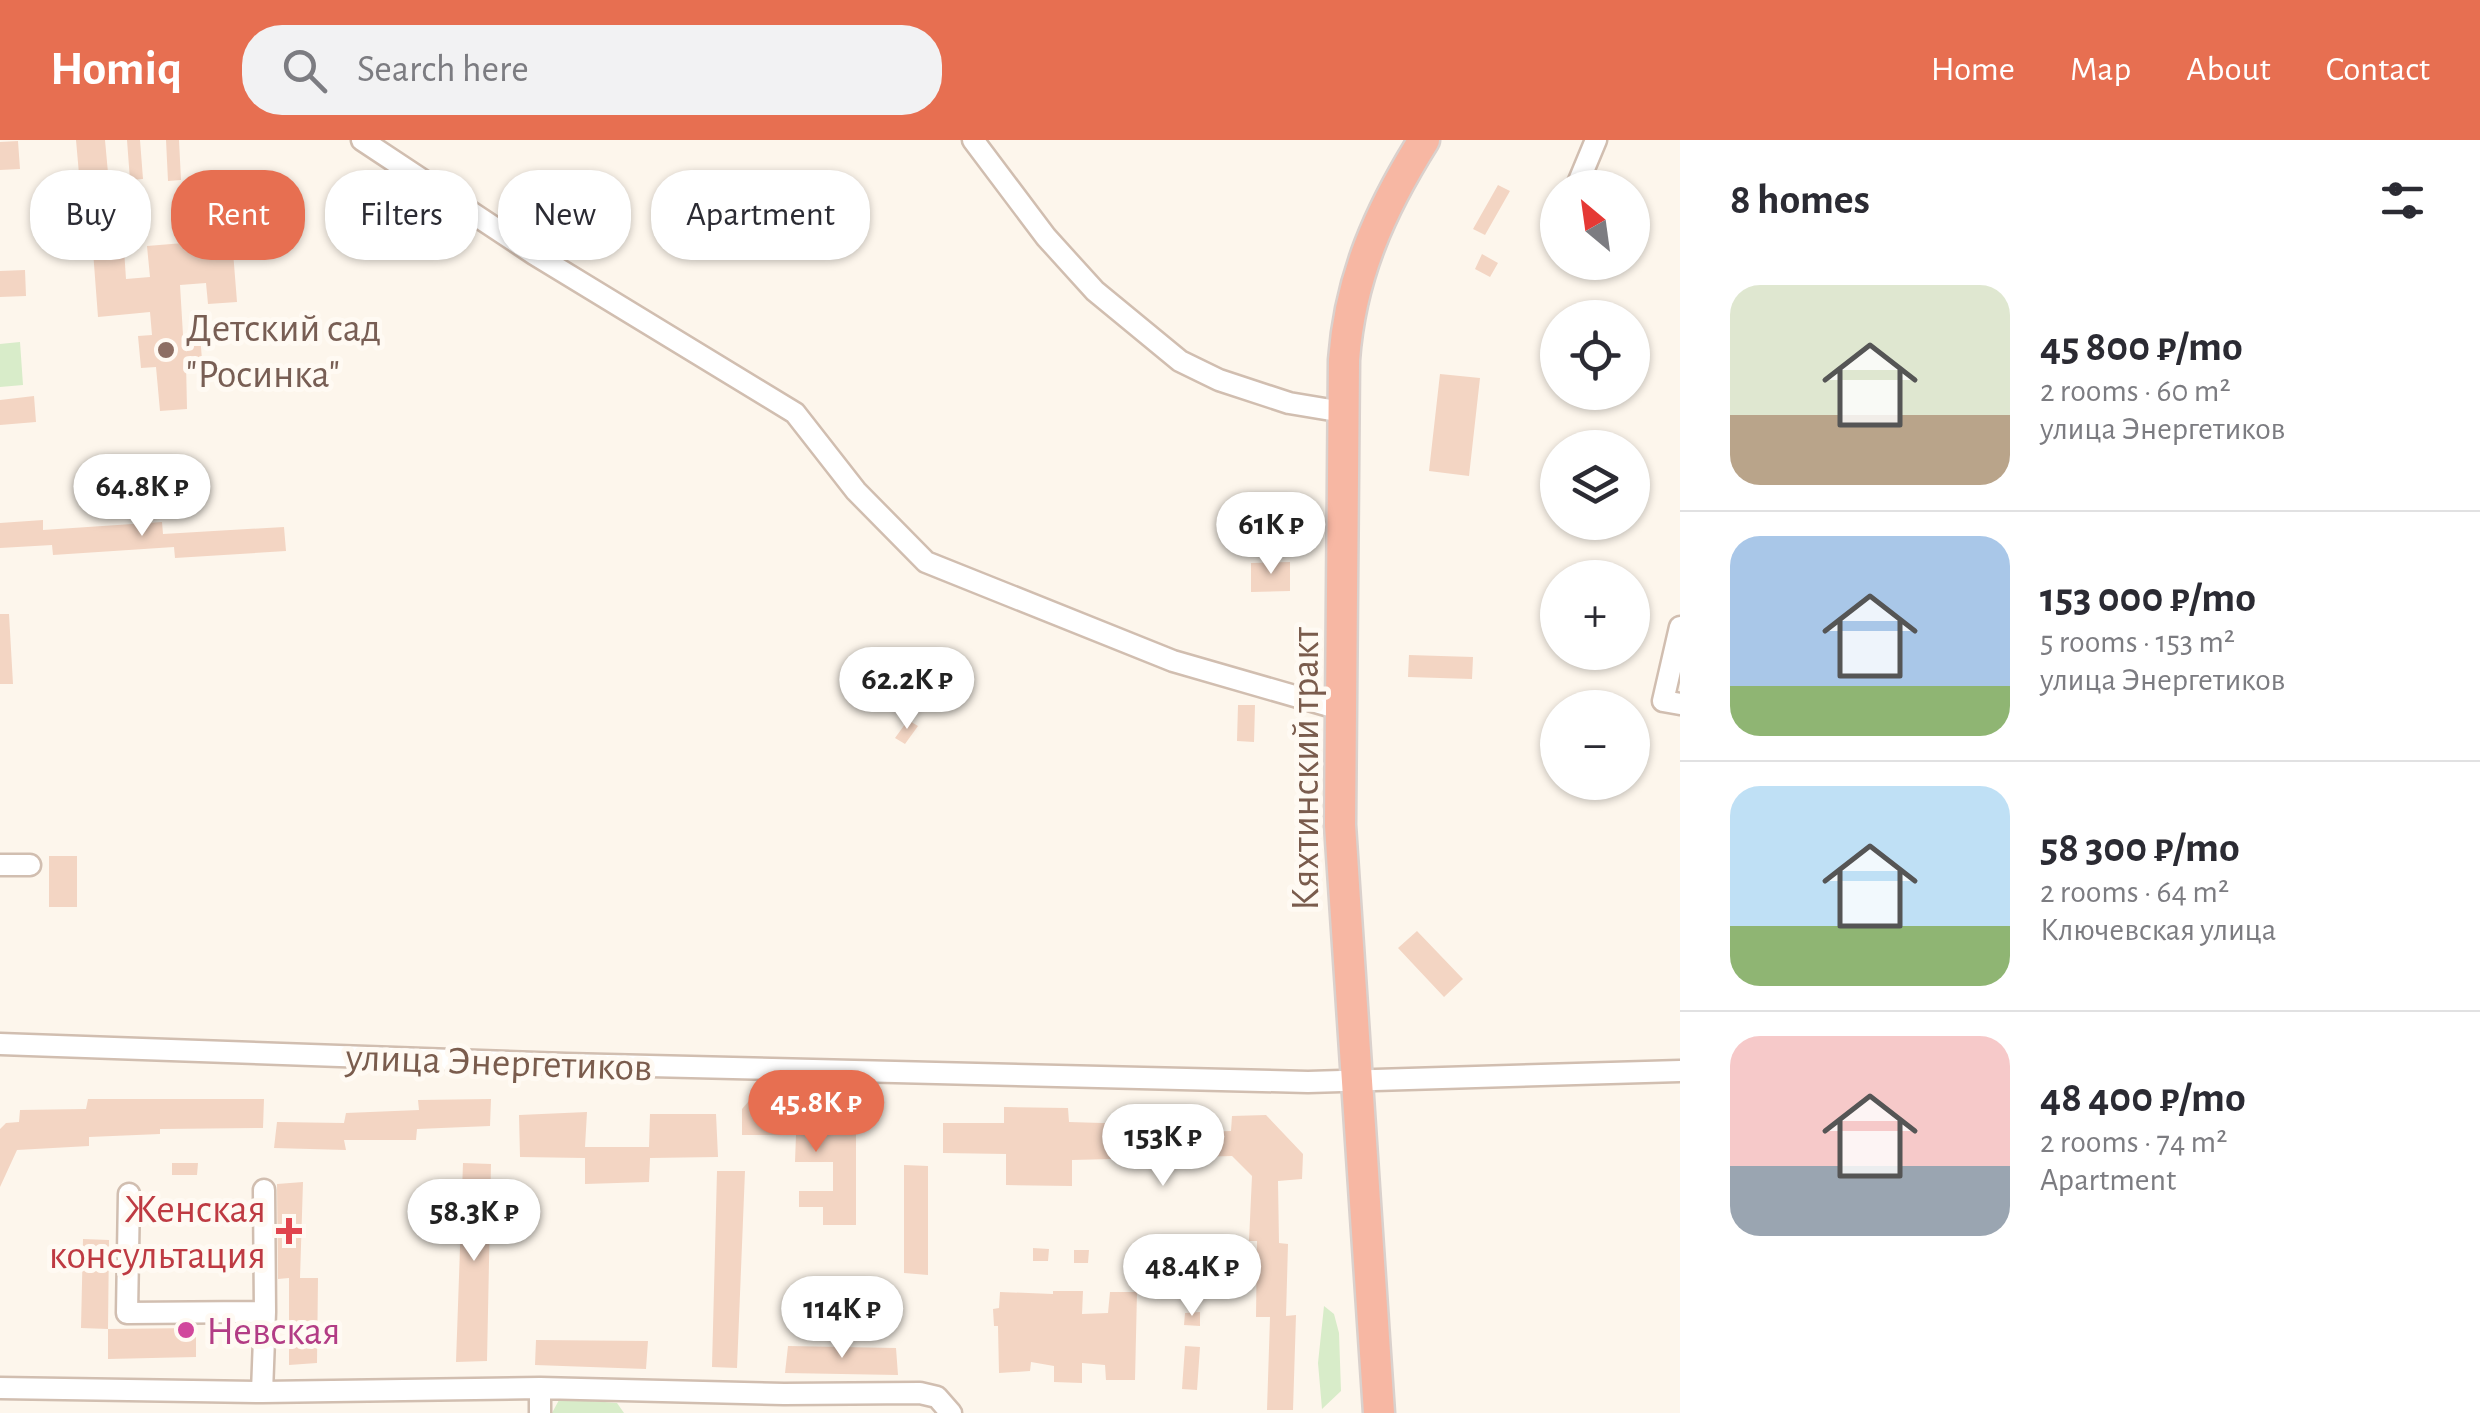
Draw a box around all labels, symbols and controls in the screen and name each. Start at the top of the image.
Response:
search box [242,25,942,115]
icon: search [277,43,332,98]
text: Homiq [50,46,182,94]
text: Search here [357,51,529,89]
text: Home [1931,52,2015,87]
text: Map [2070,52,2131,87]
text: About [2186,52,2271,87]
text: Contact [2326,52,2430,87]
chip: Buy [30,170,151,260]
chip: Rent [171,170,305,260]
chip: Filters [325,170,478,260]
chip: New [498,170,631,260]
chip: Apartment [651,170,870,260]
north arrow [1540,170,1650,280]
map controls [1540,170,1650,800]
icon: filters [2375,173,2430,228]
text: 8 homes [1730,179,1870,221]
button: locate [1540,300,1650,410]
place label: Детский сад "Росинка" [186,309,381,395]
icon: home [1810,325,1930,445]
text: 45 800 ₽/mo [2040,326,2243,368]
marker: Детский сад "Росинка" [155,339,177,361]
text: 2 rooms · 60 m² [2040,375,2231,407]
text: улица Энергетиков [2040,413,2285,445]
button: layers [1540,430,1650,540]
pin: 64.8K ₽ [50,454,234,539]
text: 64.8K ₽ [95,470,189,502]
pin: 61K ₽ [1201,492,1341,577]
text: 61K ₽ [1238,508,1304,540]
button: + [1540,560,1650,670]
icon: home [1810,576,1930,696]
text: 153 000 ₽/mo [2040,577,2256,619]
street label: Кяхтинский тракт [1286,626,1326,911]
text: 5 rooms · 153 m² [2040,626,2235,658]
pin: 62.2K ₽ [815,647,999,732]
text: 62.2K ₽ [861,663,953,695]
text: улица Энергетиков [2040,664,2285,696]
button: − [1540,690,1650,800]
icon: home [1810,826,1930,946]
text: 58 300 ₽/mo [2040,827,2240,869]
text: 2 rooms · 64 m² [2040,876,2229,908]
text: Ключевская улица [2040,914,2276,946]
street label: улица Энергетиков [344,1038,653,1088]
pin: 45.8K ₽ [724,1070,908,1155]
icon: home [1810,1076,1930,1196]
text: 48 400 ₽/mo [2040,1077,2246,1119]
text: 45.8K ₽ [770,1086,862,1118]
pin: 153K ₽ [1082,1104,1244,1189]
text: 153K ₽ [1124,1120,1202,1152]
text: 2 rooms · 74 m² [2040,1126,2227,1158]
text: Apartment [2040,1164,2176,1196]
pin: 58.3K ₽ [382,1179,566,1264]
place label: Женская консультация [49,1190,266,1276]
text: 58.3K ₽ [429,1195,519,1227]
marker: Женская консультация [276,1218,302,1244]
pin: 48.4K ₽ [1100,1234,1284,1319]
text: 48.4K ₽ [1145,1250,1239,1282]
pin: 114K ₽ [761,1276,923,1361]
text: 114K ₽ [803,1292,881,1324]
place label: Невская [206,1312,340,1352]
marker: Невская [175,1319,197,1341]

